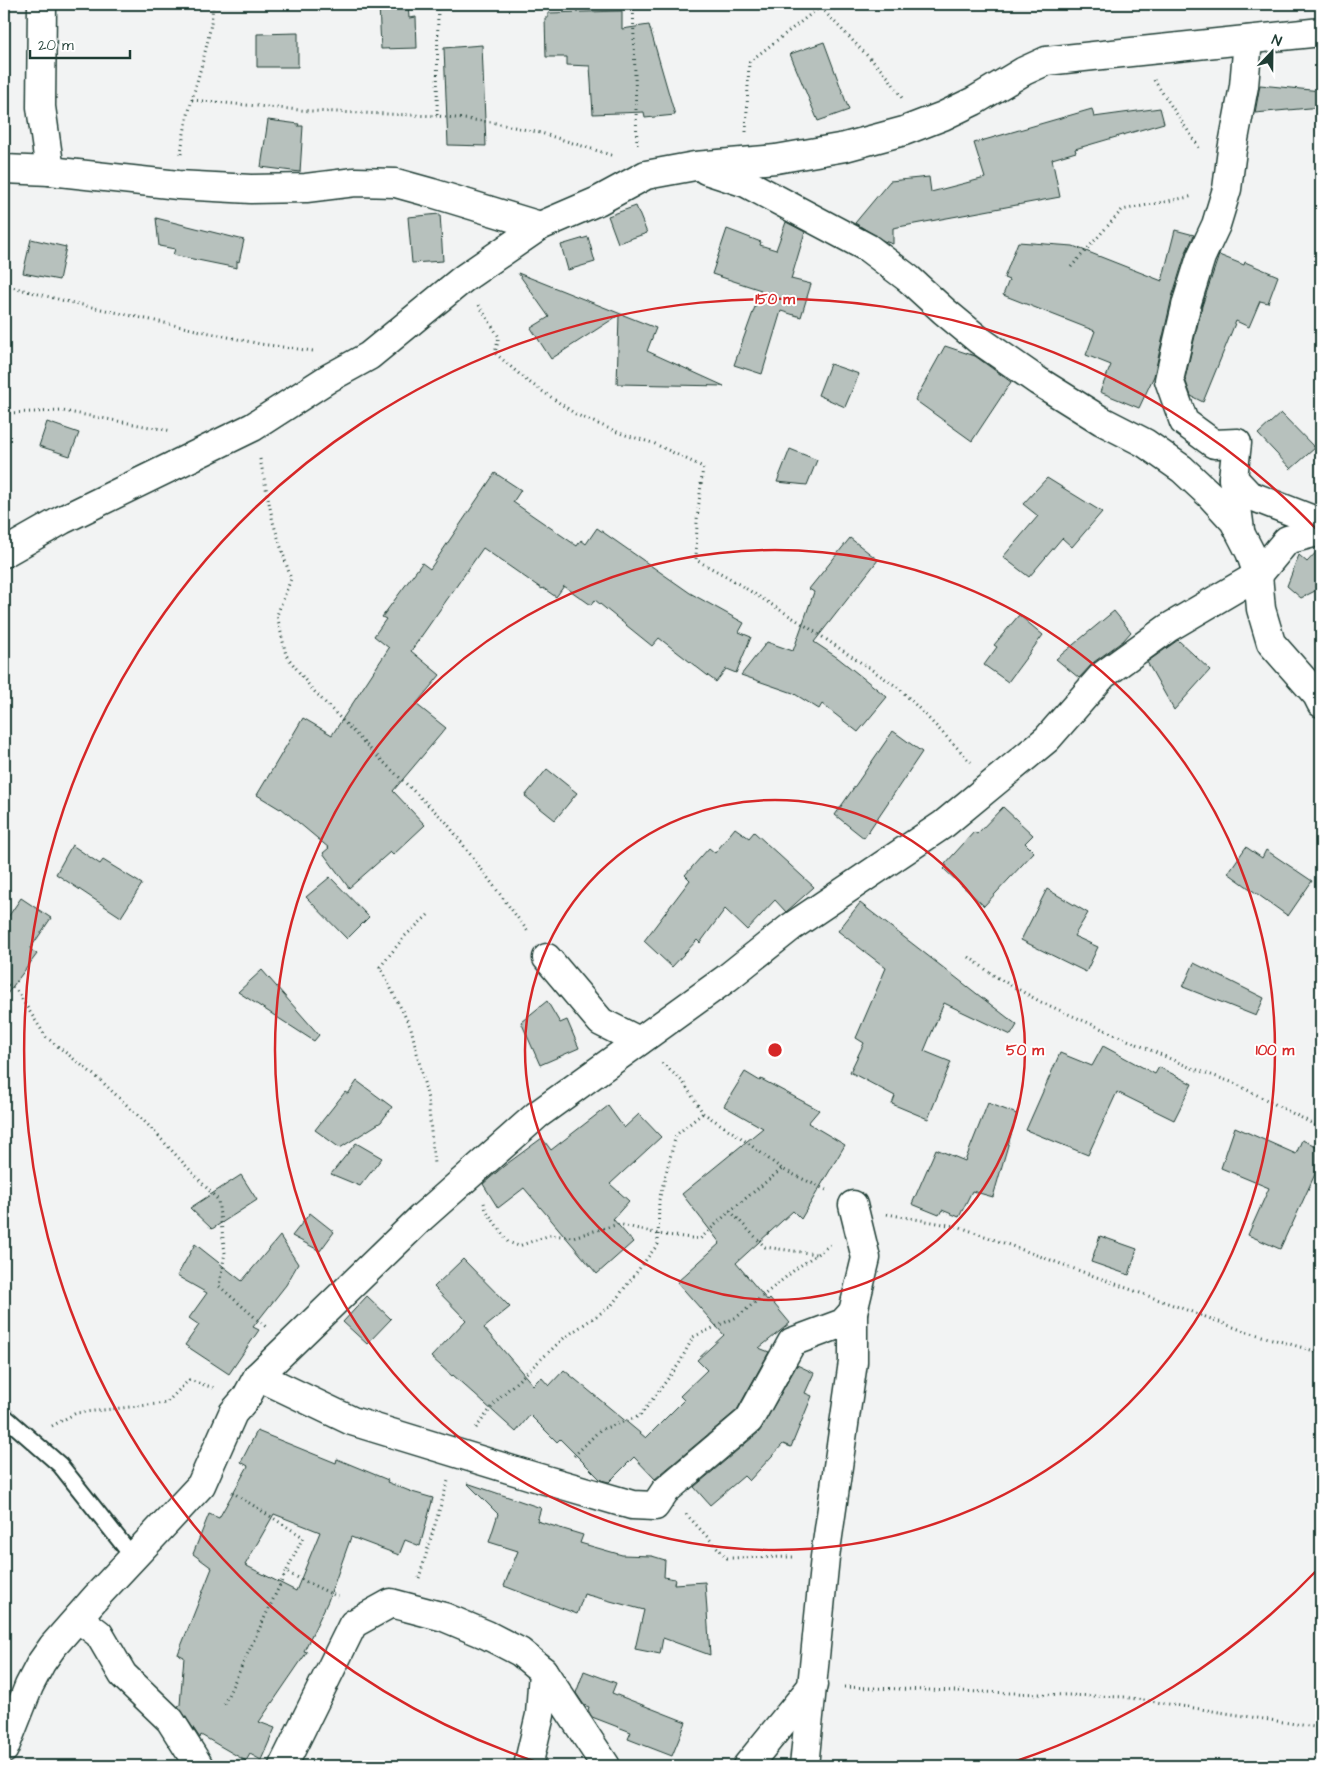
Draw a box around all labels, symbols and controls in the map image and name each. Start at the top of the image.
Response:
scale bar [30,28,130,60]
north arrow [1248,28,1298,78]
text: N [1269,30,1285,52]
text: 20 m [38,35,74,56]
text: 150 m [755,289,795,310]
text: 50 m [1006,1040,1044,1061]
text: 100 m [1256,1040,1295,1061]
centre of rings [766,1041,784,1059]

